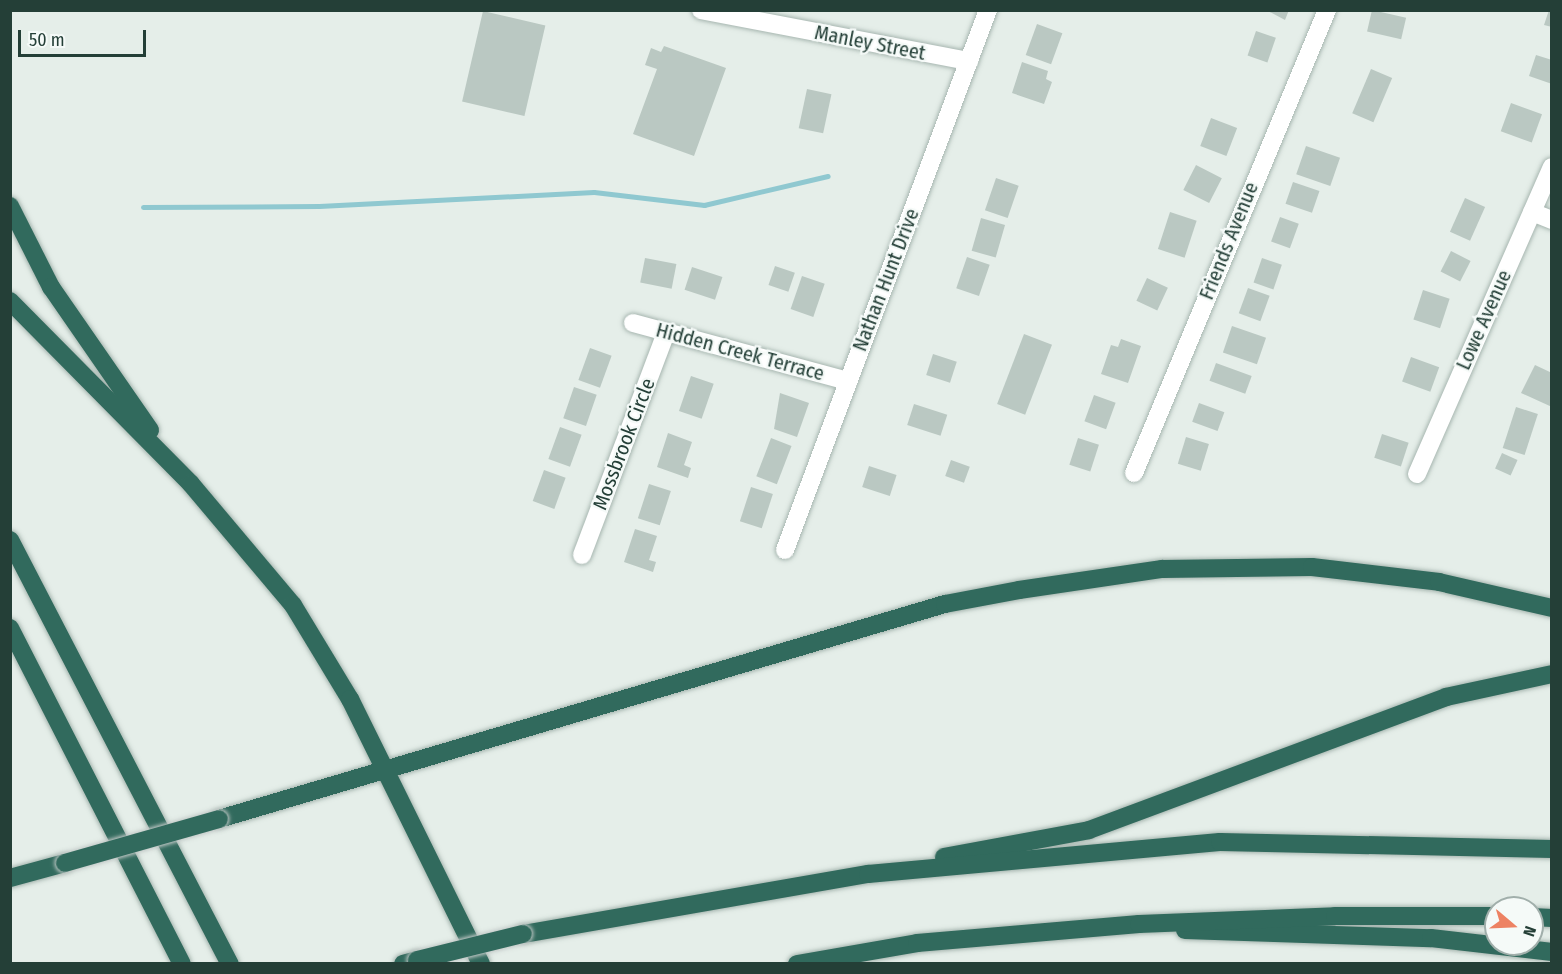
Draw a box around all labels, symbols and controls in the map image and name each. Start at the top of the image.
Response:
scale bar [21,18,148,56]
street label: Manley Street [813,21,927,65]
text: 50 m [29,29,65,51]
street label: Friends Avenue [1195,179,1263,303]
street label: Nathan Hunt Drive [848,205,924,355]
street label: Lowe Avenue [1451,266,1517,374]
street label: Hidden Creek Terrace [653,318,827,386]
street label: Mossbrook Circle [588,375,660,513]
north arrow [1484,896,1544,956]
text: N [1519,924,1540,939]

